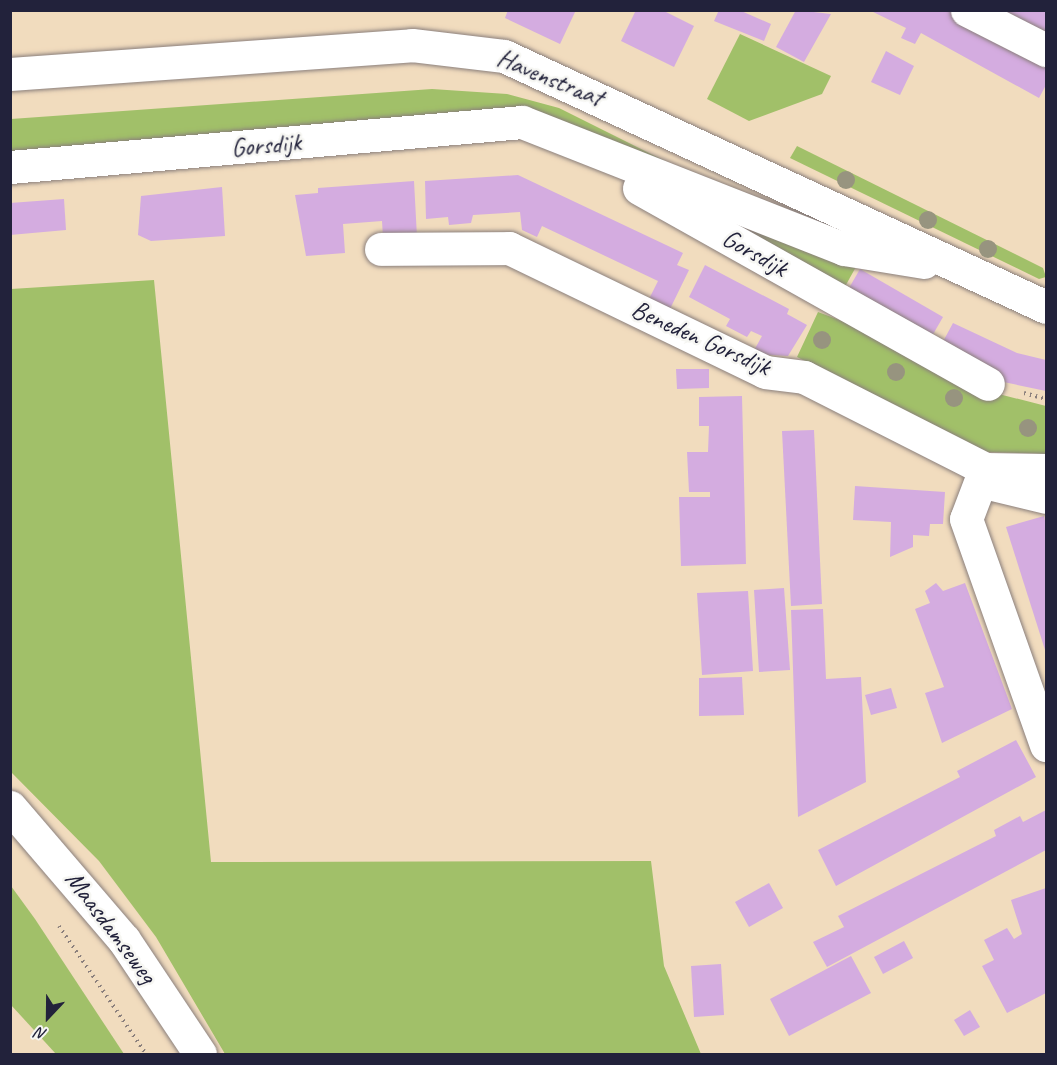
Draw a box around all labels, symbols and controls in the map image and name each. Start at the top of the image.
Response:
street label: Havenstraat [492,43,608,113]
street label: Gorsdijk [230,126,302,164]
street label: Gorsdijk [717,222,793,284]
street label: Beneden Gorsdijk [627,294,775,382]
street label: Maasdamseweg [58,864,164,990]
north arrow [18,987,78,1047]
text: N [33,1023,50,1045]

